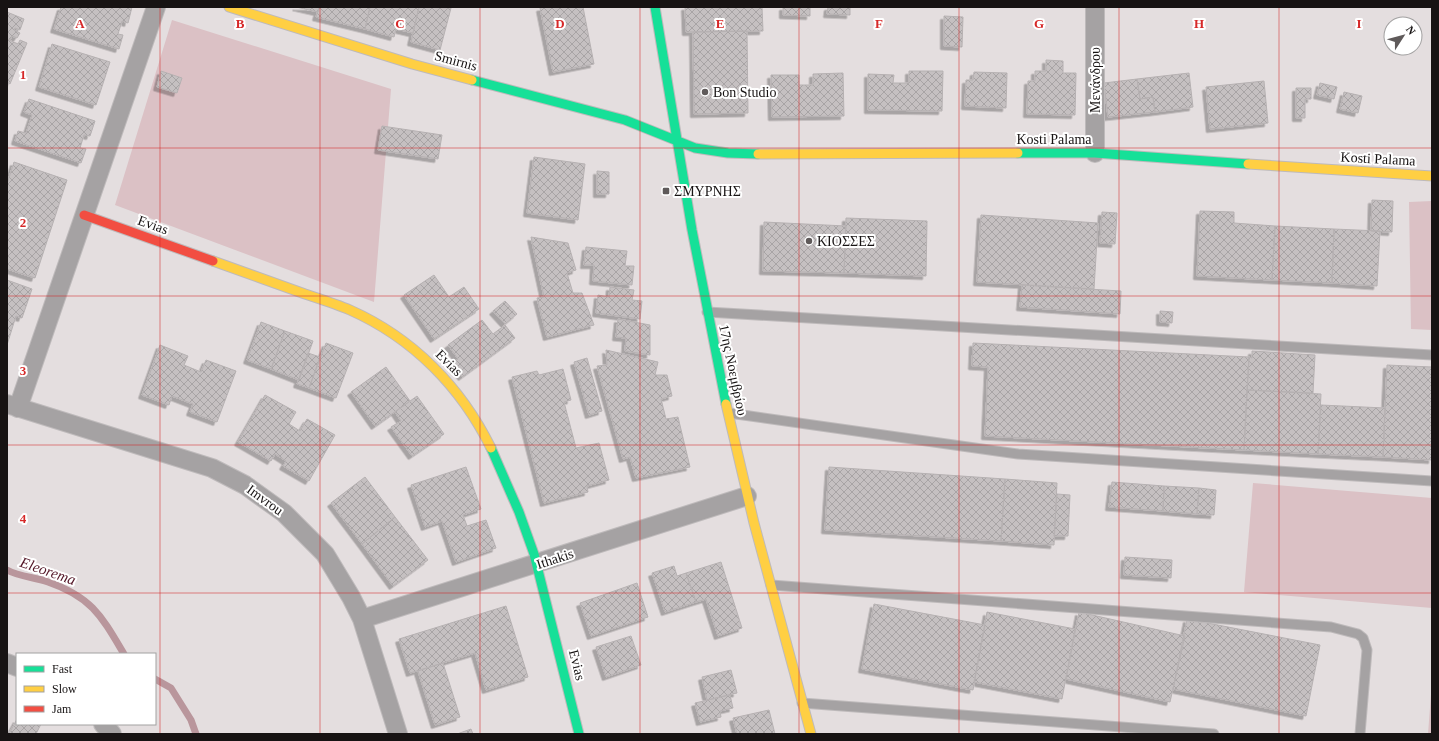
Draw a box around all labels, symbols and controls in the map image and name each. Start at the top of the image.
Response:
text: A [75,16,85,31]
text: B [236,16,245,31]
text: C [395,16,405,31]
text: D [555,16,565,31]
text: E [716,16,724,31]
text: F [875,16,883,31]
text: G [1034,16,1044,31]
text: H [1194,16,1204,31]
text: I [1356,16,1362,31]
north arrow [1383,16,1423,56]
text: N [1404,23,1418,37]
street label: Μενάνδρου [1088,47,1103,113]
street label: Smirnis [433,48,479,74]
text: 1 [20,67,26,82]
place label: Bon Studio [713,85,776,100]
marker: Bon Studio [700,87,710,97]
street label: Kosti Palama [1016,132,1092,147]
street label: Kosti Palama [1340,150,1417,168]
place label: ΣΜΥΡΝΗΣ [674,184,741,199]
marker: ΣΜΥΡΝΗΣ [661,186,671,196]
street label: Evias [136,213,170,237]
text: 2 [20,215,26,230]
place label: ΚΙΟΣΣΕΣ [817,234,875,249]
marker: ΚΙΟΣΣΕΣ [804,236,814,246]
street label: 17ης Νοεμβρίου [716,323,750,417]
street label: Evias [433,347,465,379]
text: 3 [20,363,27,378]
street label: Imvrou [244,482,286,518]
text: 4 [20,511,27,526]
street label: Ithakis [535,546,575,572]
water label: Eleorema [17,554,78,588]
street label: Evias [566,648,588,682]
legend [16,653,156,725]
text: Fast [52,662,73,676]
text: Slow [52,682,77,696]
text: Jam [52,702,72,716]

